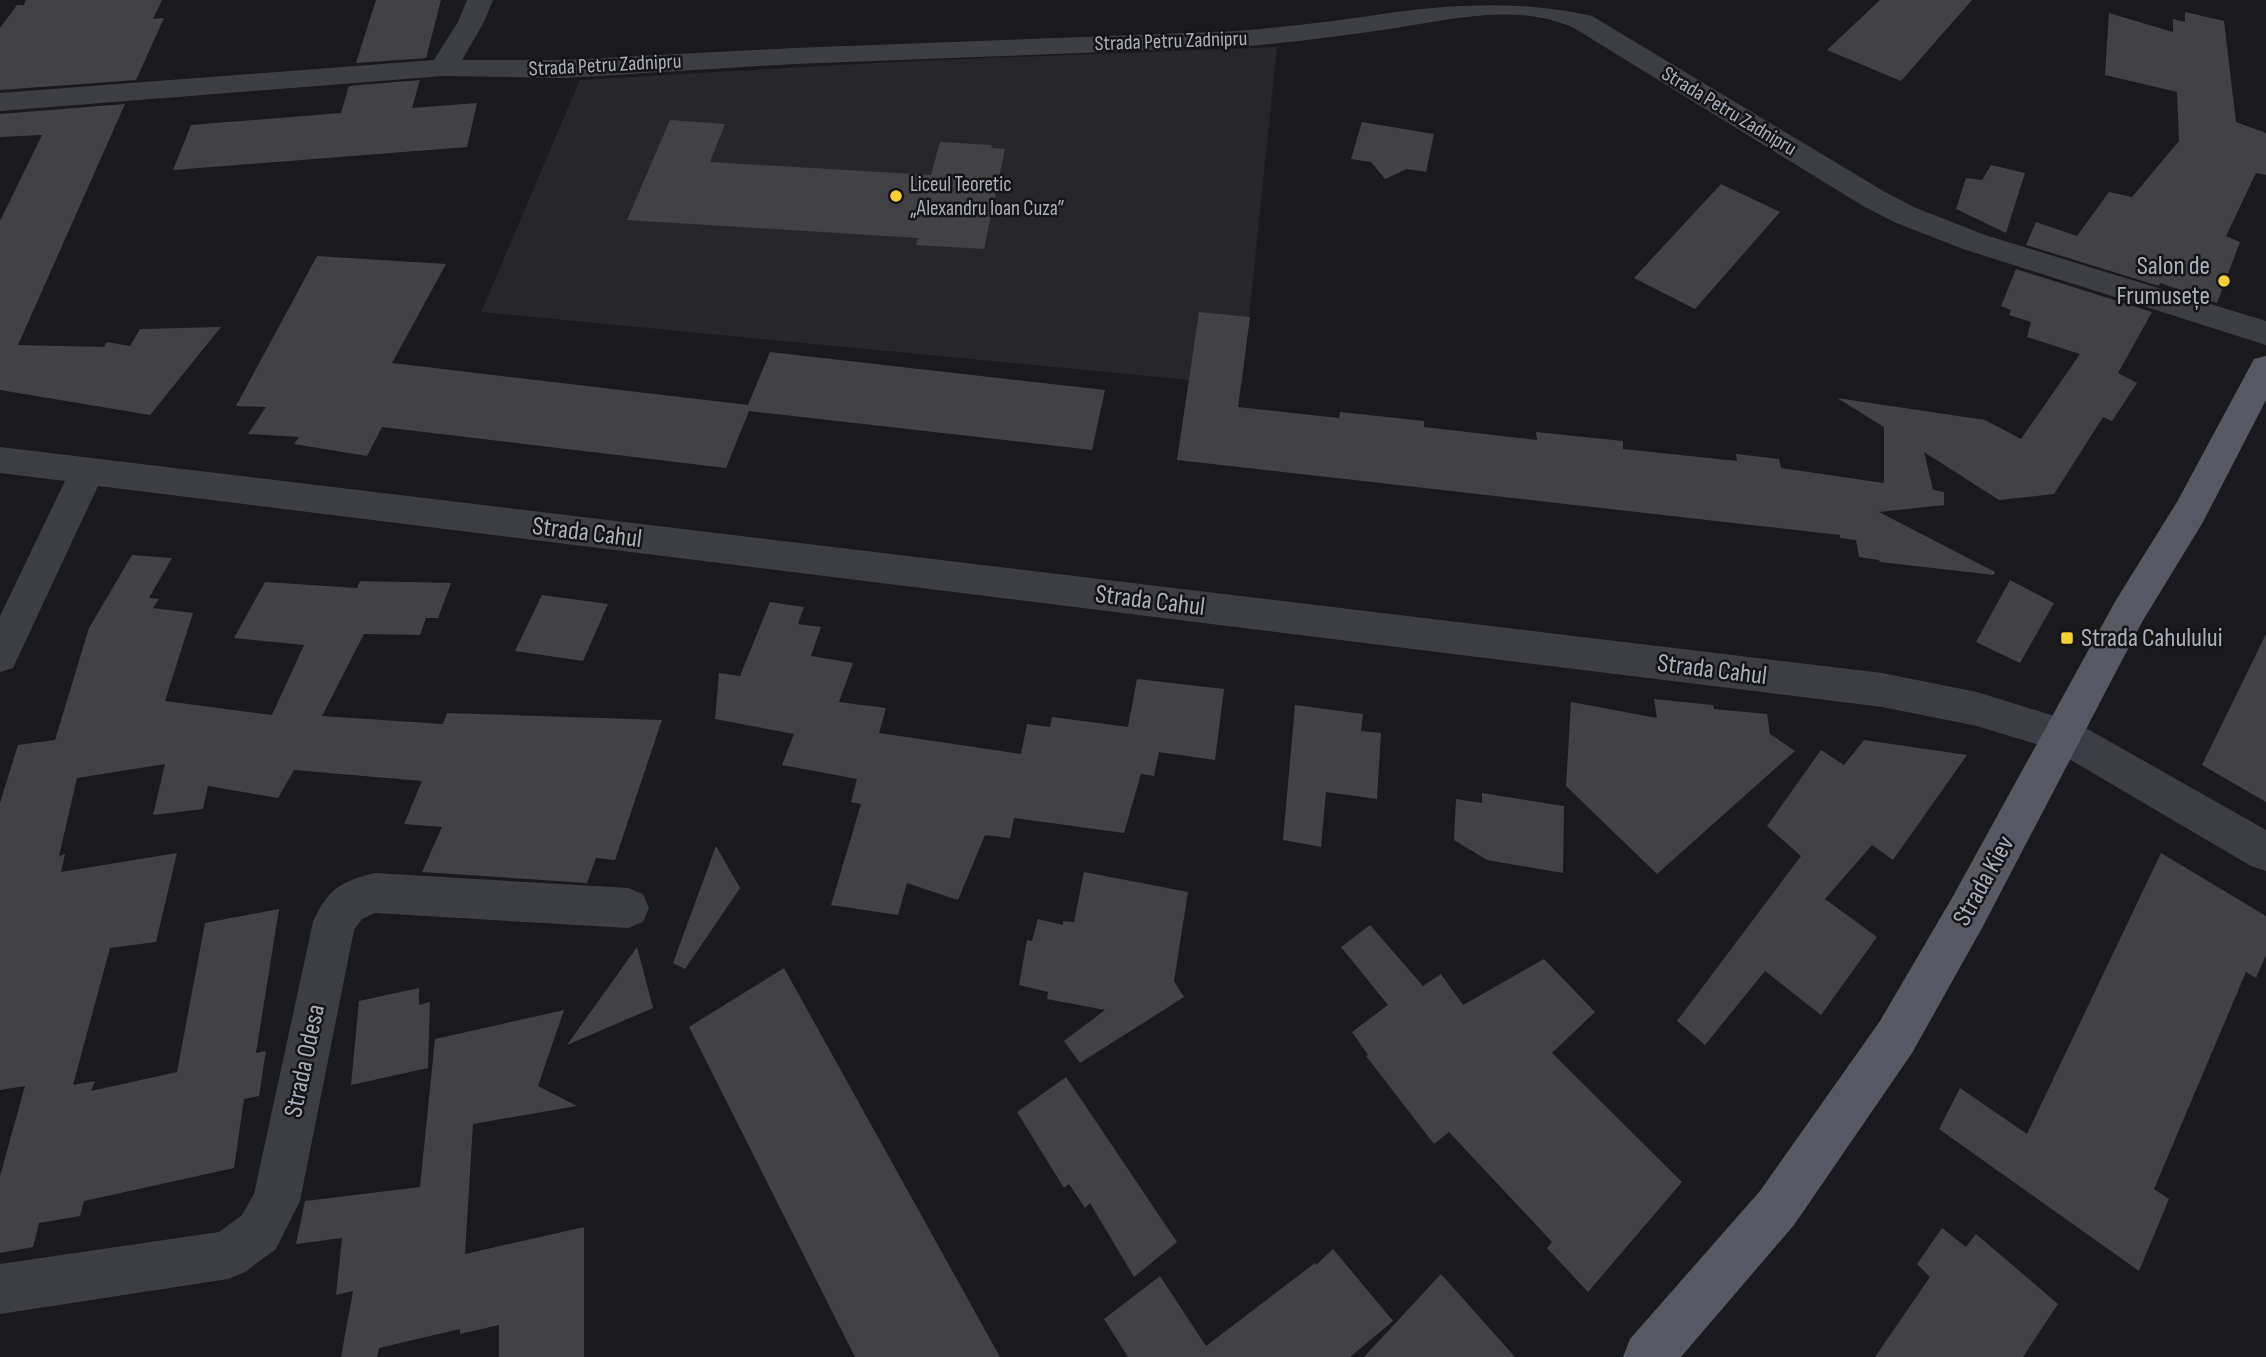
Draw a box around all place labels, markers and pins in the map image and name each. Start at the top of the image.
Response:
place label: Liceul Teoretic „Alexandru Ioan Cuza” [910,172,1065,221]
marker: Liceul Teoretic „Alexandru Ioan Cuza” [888,188,904,204]
place label: Salon de Frumusețe [2116,251,2210,312]
marker: Salon de Frumusețe [2216,273,2232,289]
place label: Strada Cahulului [2081,623,2223,654]
marker: Strada Cahulului [2059,630,2075,646]

